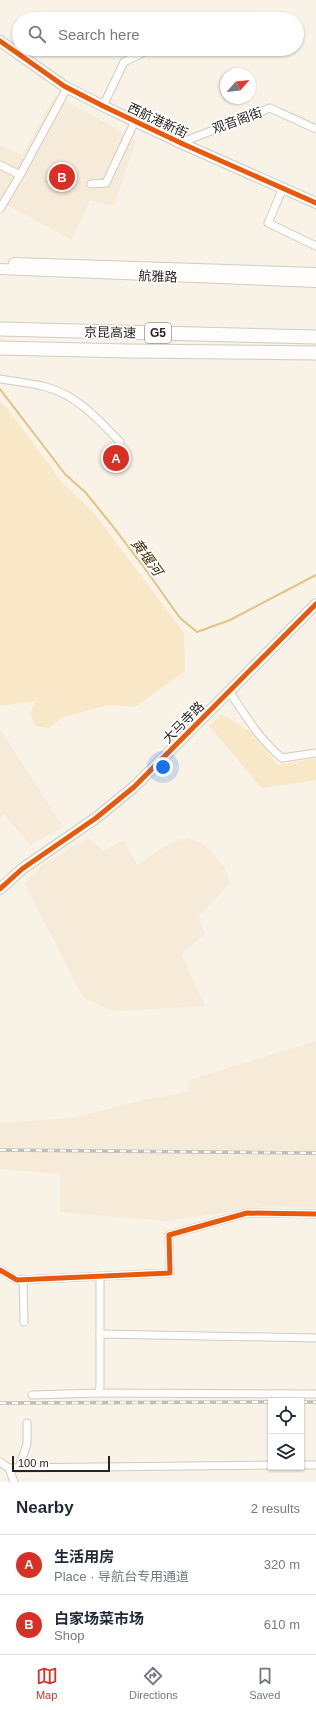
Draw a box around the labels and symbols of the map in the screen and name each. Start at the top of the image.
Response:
north arrow [220,68,256,104]
street label: 西航港新街 [125,100,190,141]
street label: 观音阁街 [210,105,264,136]
pin: B [49,162,75,192]
street label: 航雅路 [138,268,178,285]
road number: G5 [145,323,171,343]
street label: 京昆高速 [84,325,136,340]
pin: A [103,443,129,473]
water label: 黄堰河 [128,535,168,581]
street label: 大马寺路 [160,699,207,746]
your location [153,757,173,777]
scale bar [12,1454,110,1473]

